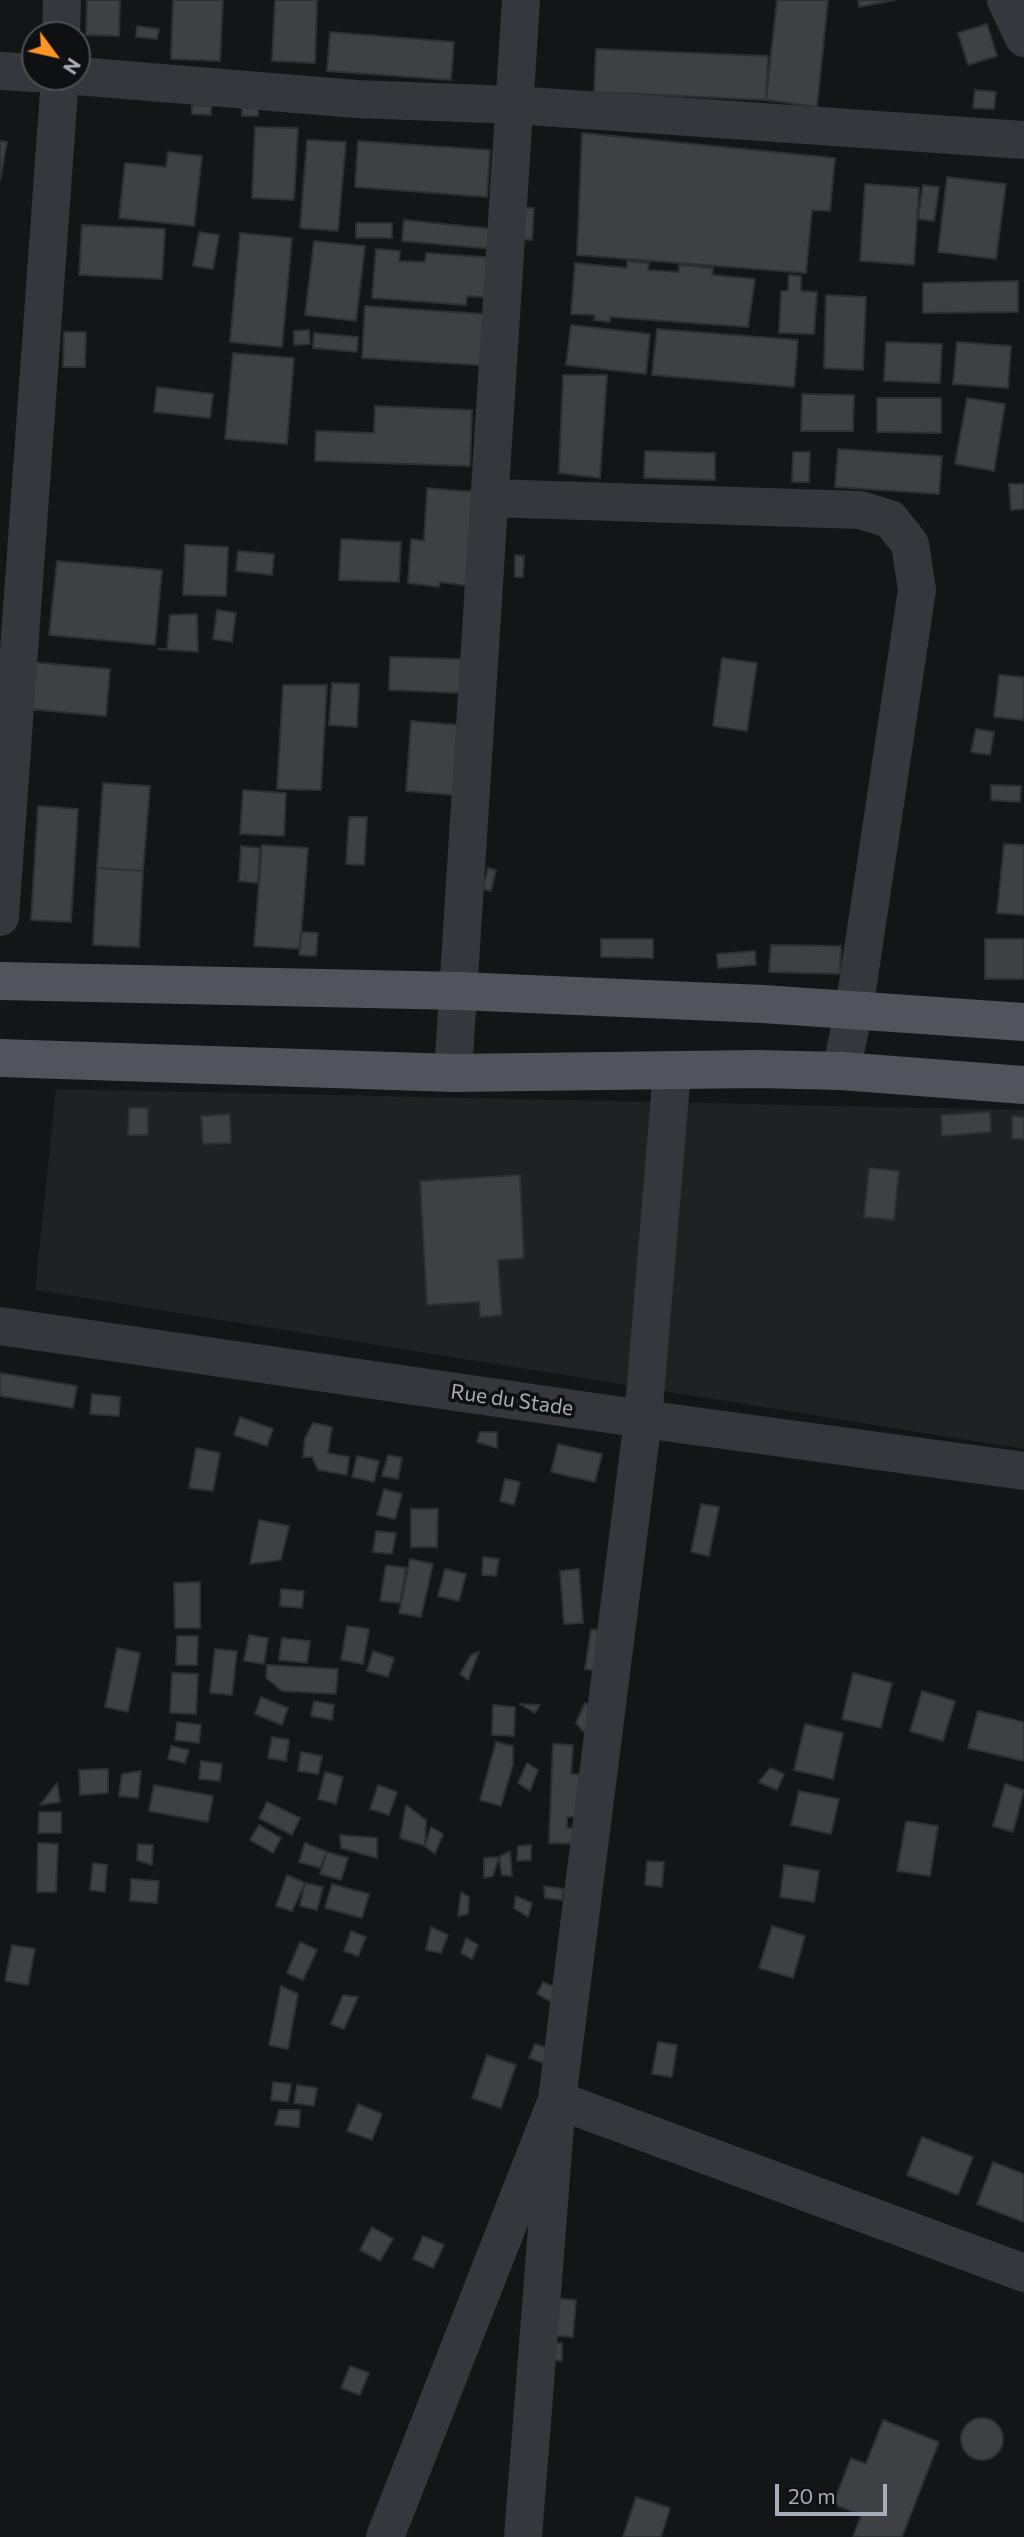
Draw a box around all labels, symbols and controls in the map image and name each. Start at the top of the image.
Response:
north arrow [21,21,91,91]
text: N [59,54,86,79]
street label: Rue du Stade [449,1379,575,1421]
scale bar [779,2470,891,2514]
text: 20 m [788,2483,836,2508]

